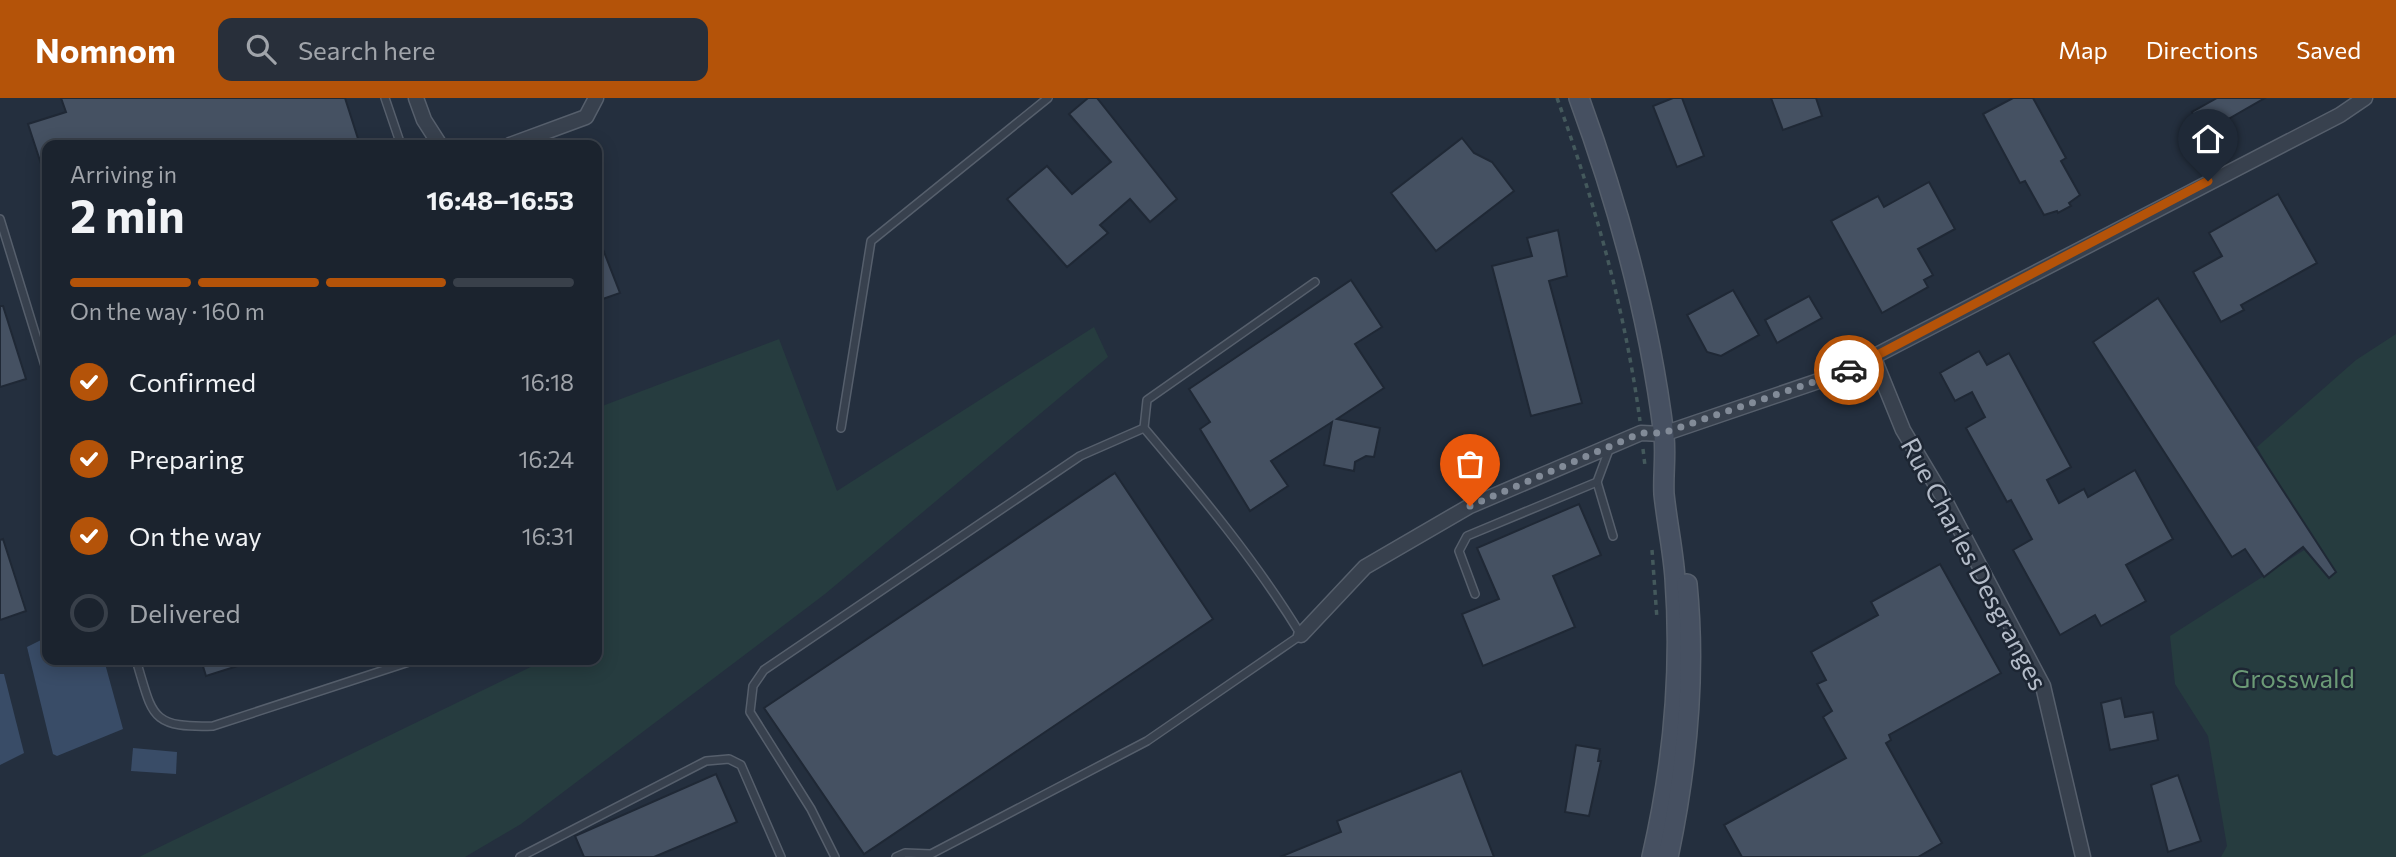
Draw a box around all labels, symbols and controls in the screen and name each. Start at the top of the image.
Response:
search box [218,18,708,81]
text: Nomnom [35,29,176,70]
icon: search [242,30,280,68]
text: Search here [298,34,435,65]
text: Map [2058,35,2108,64]
text: Directions [2146,35,2258,64]
text: Saved [2296,35,2361,64]
pin [2178,109,2238,181]
icon: home [2189,120,2227,158]
text: Arriving in [70,160,177,188]
text: 16:48–16:53 [426,184,574,215]
text: 2 min [70,186,185,242]
text: On the way · 160 m [70,297,265,325]
courier [1814,335,1884,405]
icon: car [1830,351,1868,389]
icon: check [70,363,108,401]
text: Confirmed [129,366,256,397]
text: 16:18 [521,368,574,396]
street label: Rue Charles Desgranges [1896,432,2055,695]
pin [1440,434,1500,506]
icon: check [70,440,108,478]
text: Preparing [129,443,244,474]
text: 16:24 [519,445,574,473]
icon: bag [1451,445,1489,483]
icon: check [70,517,108,555]
text: On the way [129,520,262,551]
text: 16:31 [522,522,574,550]
text: Delivered [129,597,240,628]
park label: Grosswald [2231,662,2355,693]

